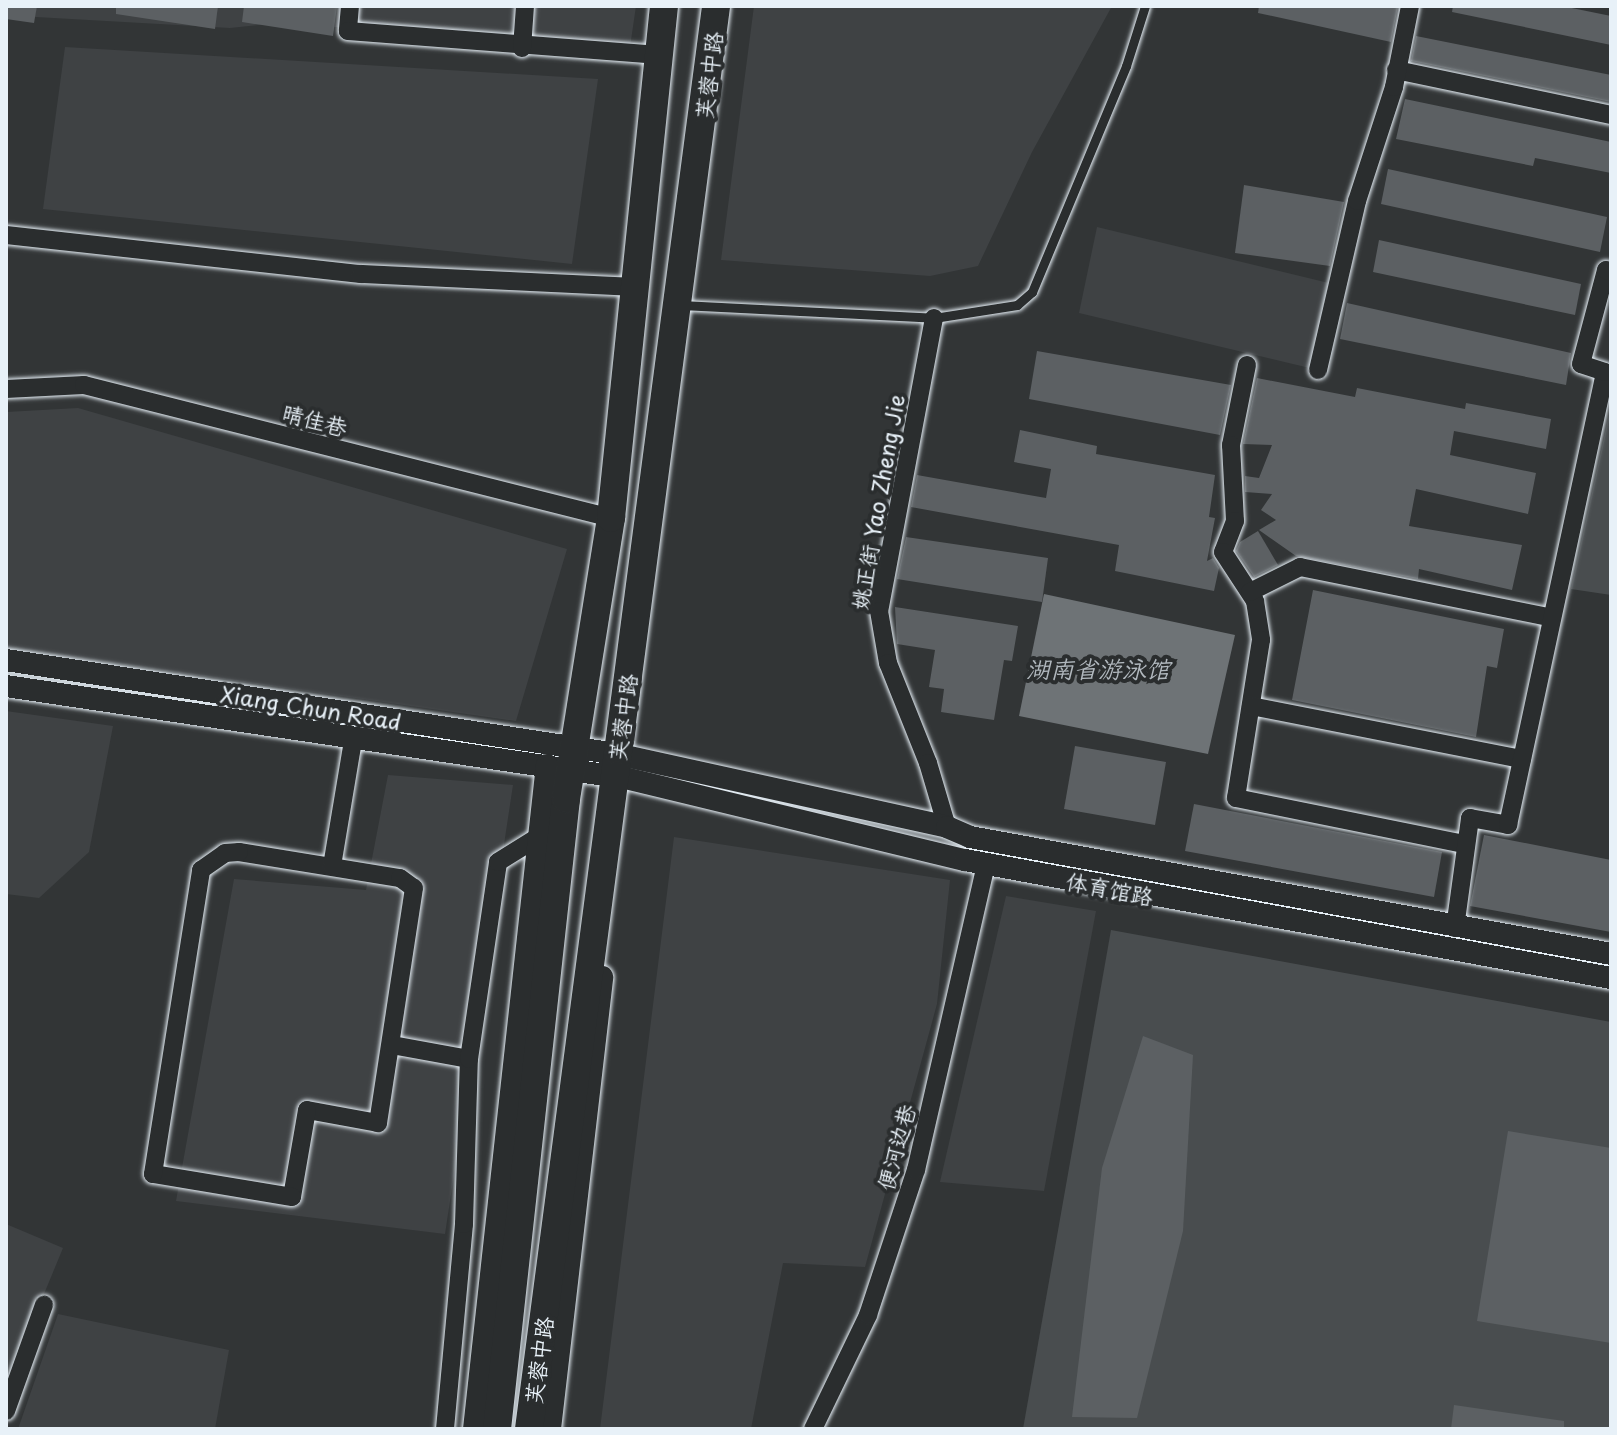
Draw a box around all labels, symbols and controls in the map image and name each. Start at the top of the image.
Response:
street label: 芙蓉中路 [690,30,726,120]
street label: 姚正街 Yao Zheng Jie [845,391,909,613]
street label: 晴佳巷 [280,398,350,440]
water label: 湖南省游泳馆 [1026,655,1170,683]
street label: 芙蓉中路 [603,672,641,762]
street label: Xiang Chun Road [219,680,403,734]
street label: 体育馆路 [1064,867,1156,909]
street label: 便河边巷 [871,1101,919,1193]
street label: 芙蓉中路 [519,1315,557,1405]

